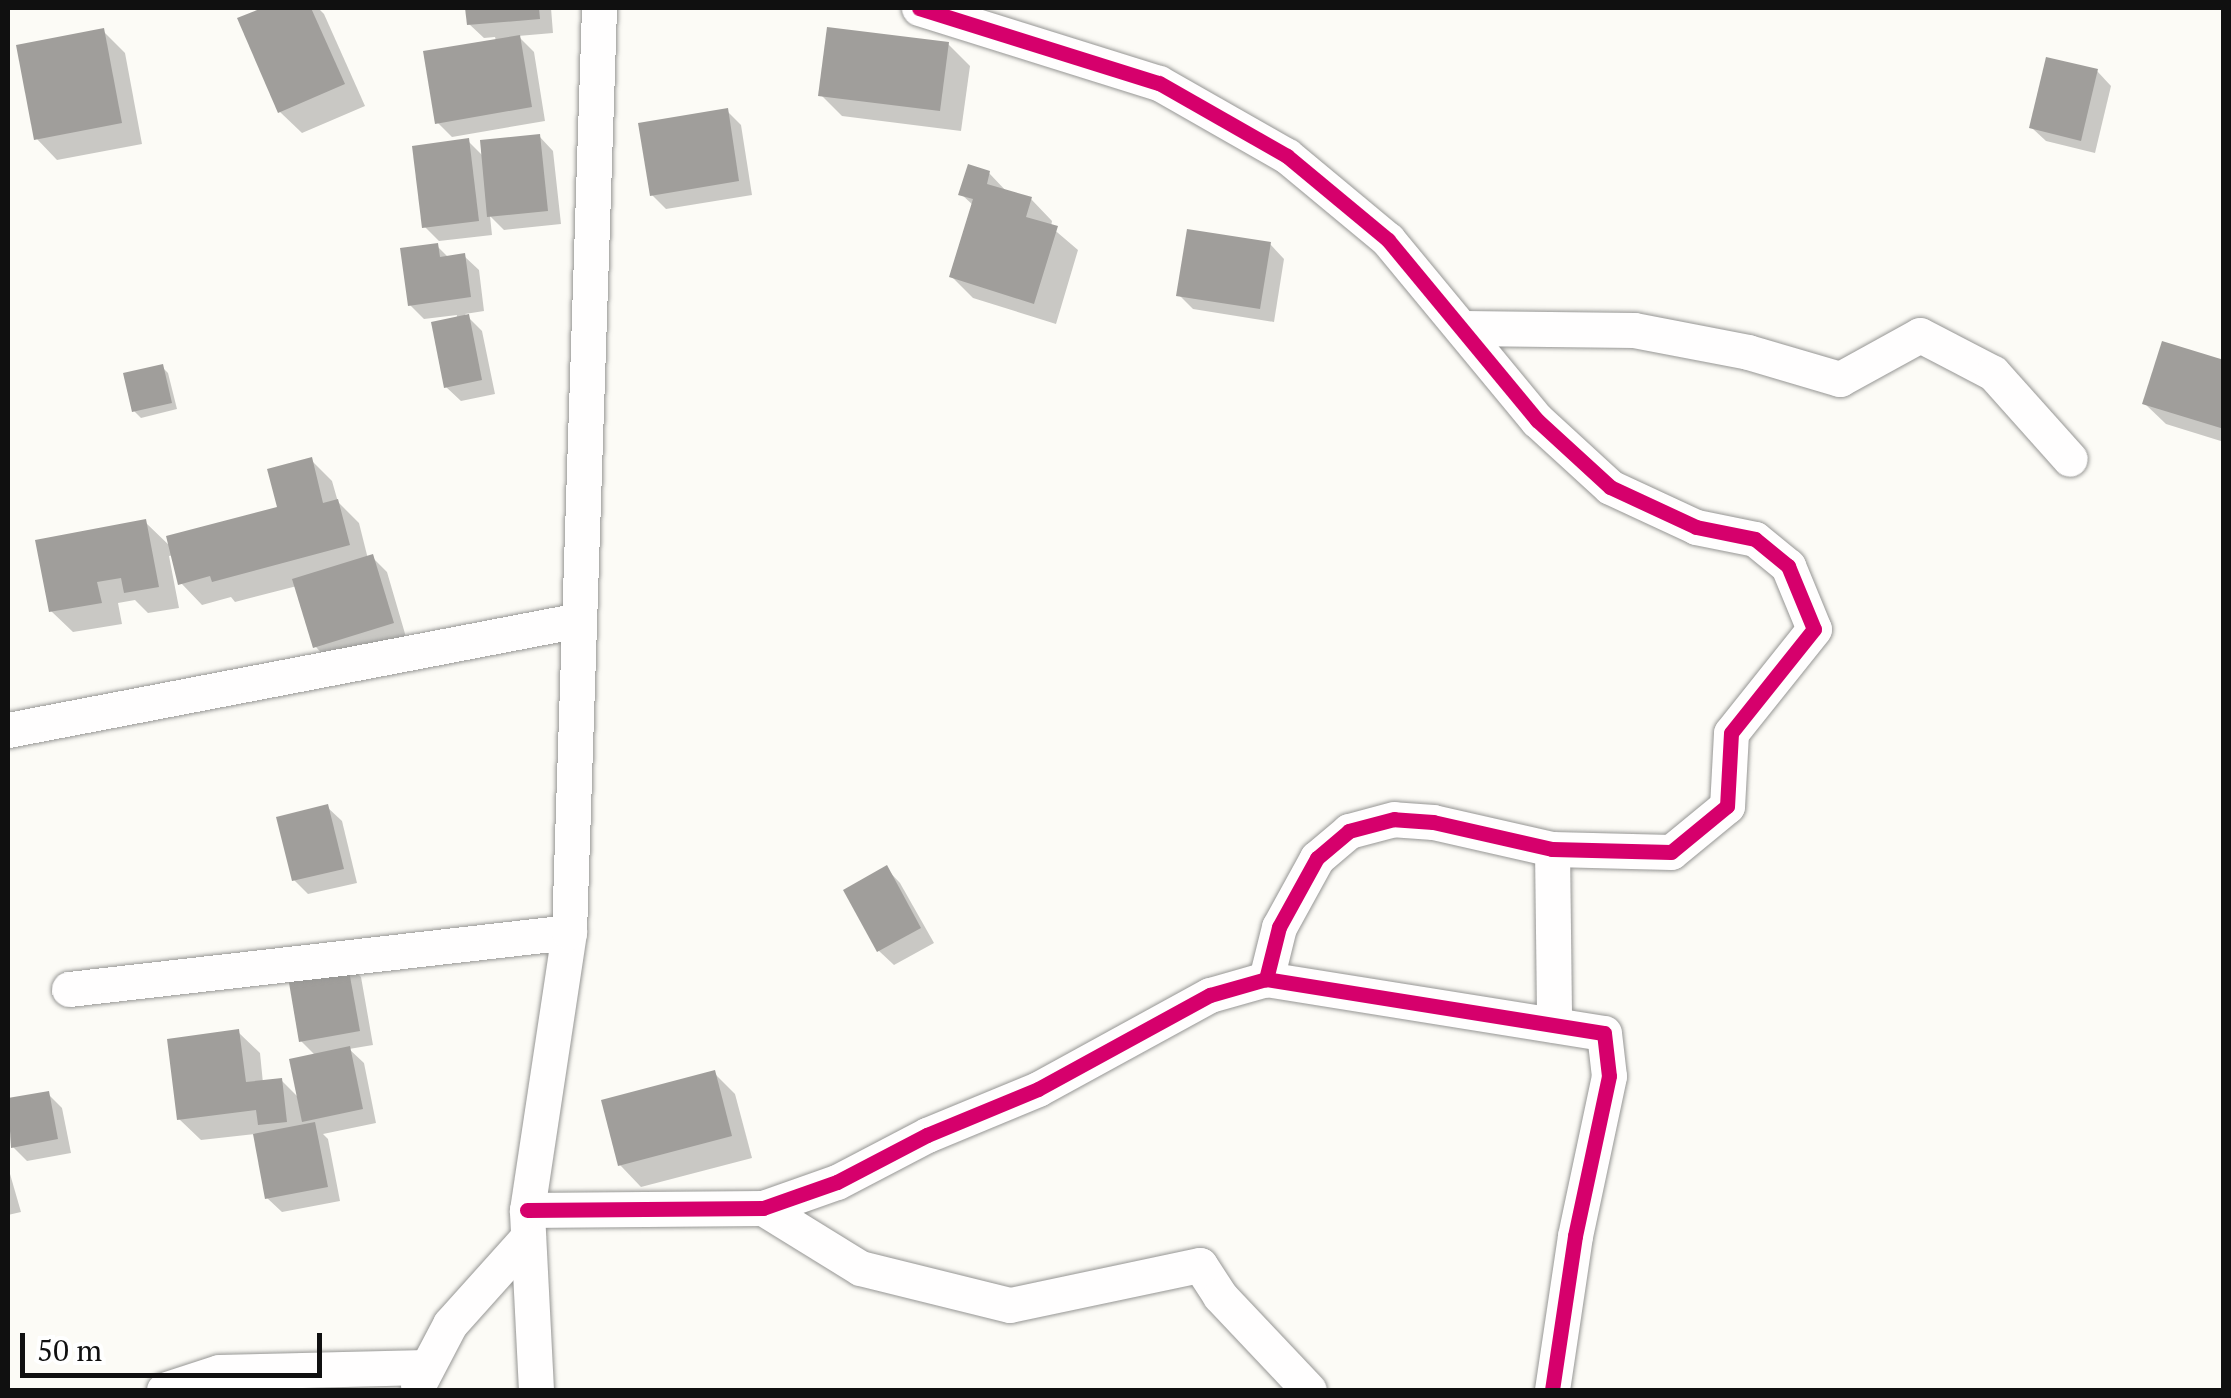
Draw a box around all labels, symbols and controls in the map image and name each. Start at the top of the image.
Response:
scale bar [25,1313,328,1375]
text: 50 m [37,1330,102,1370]

